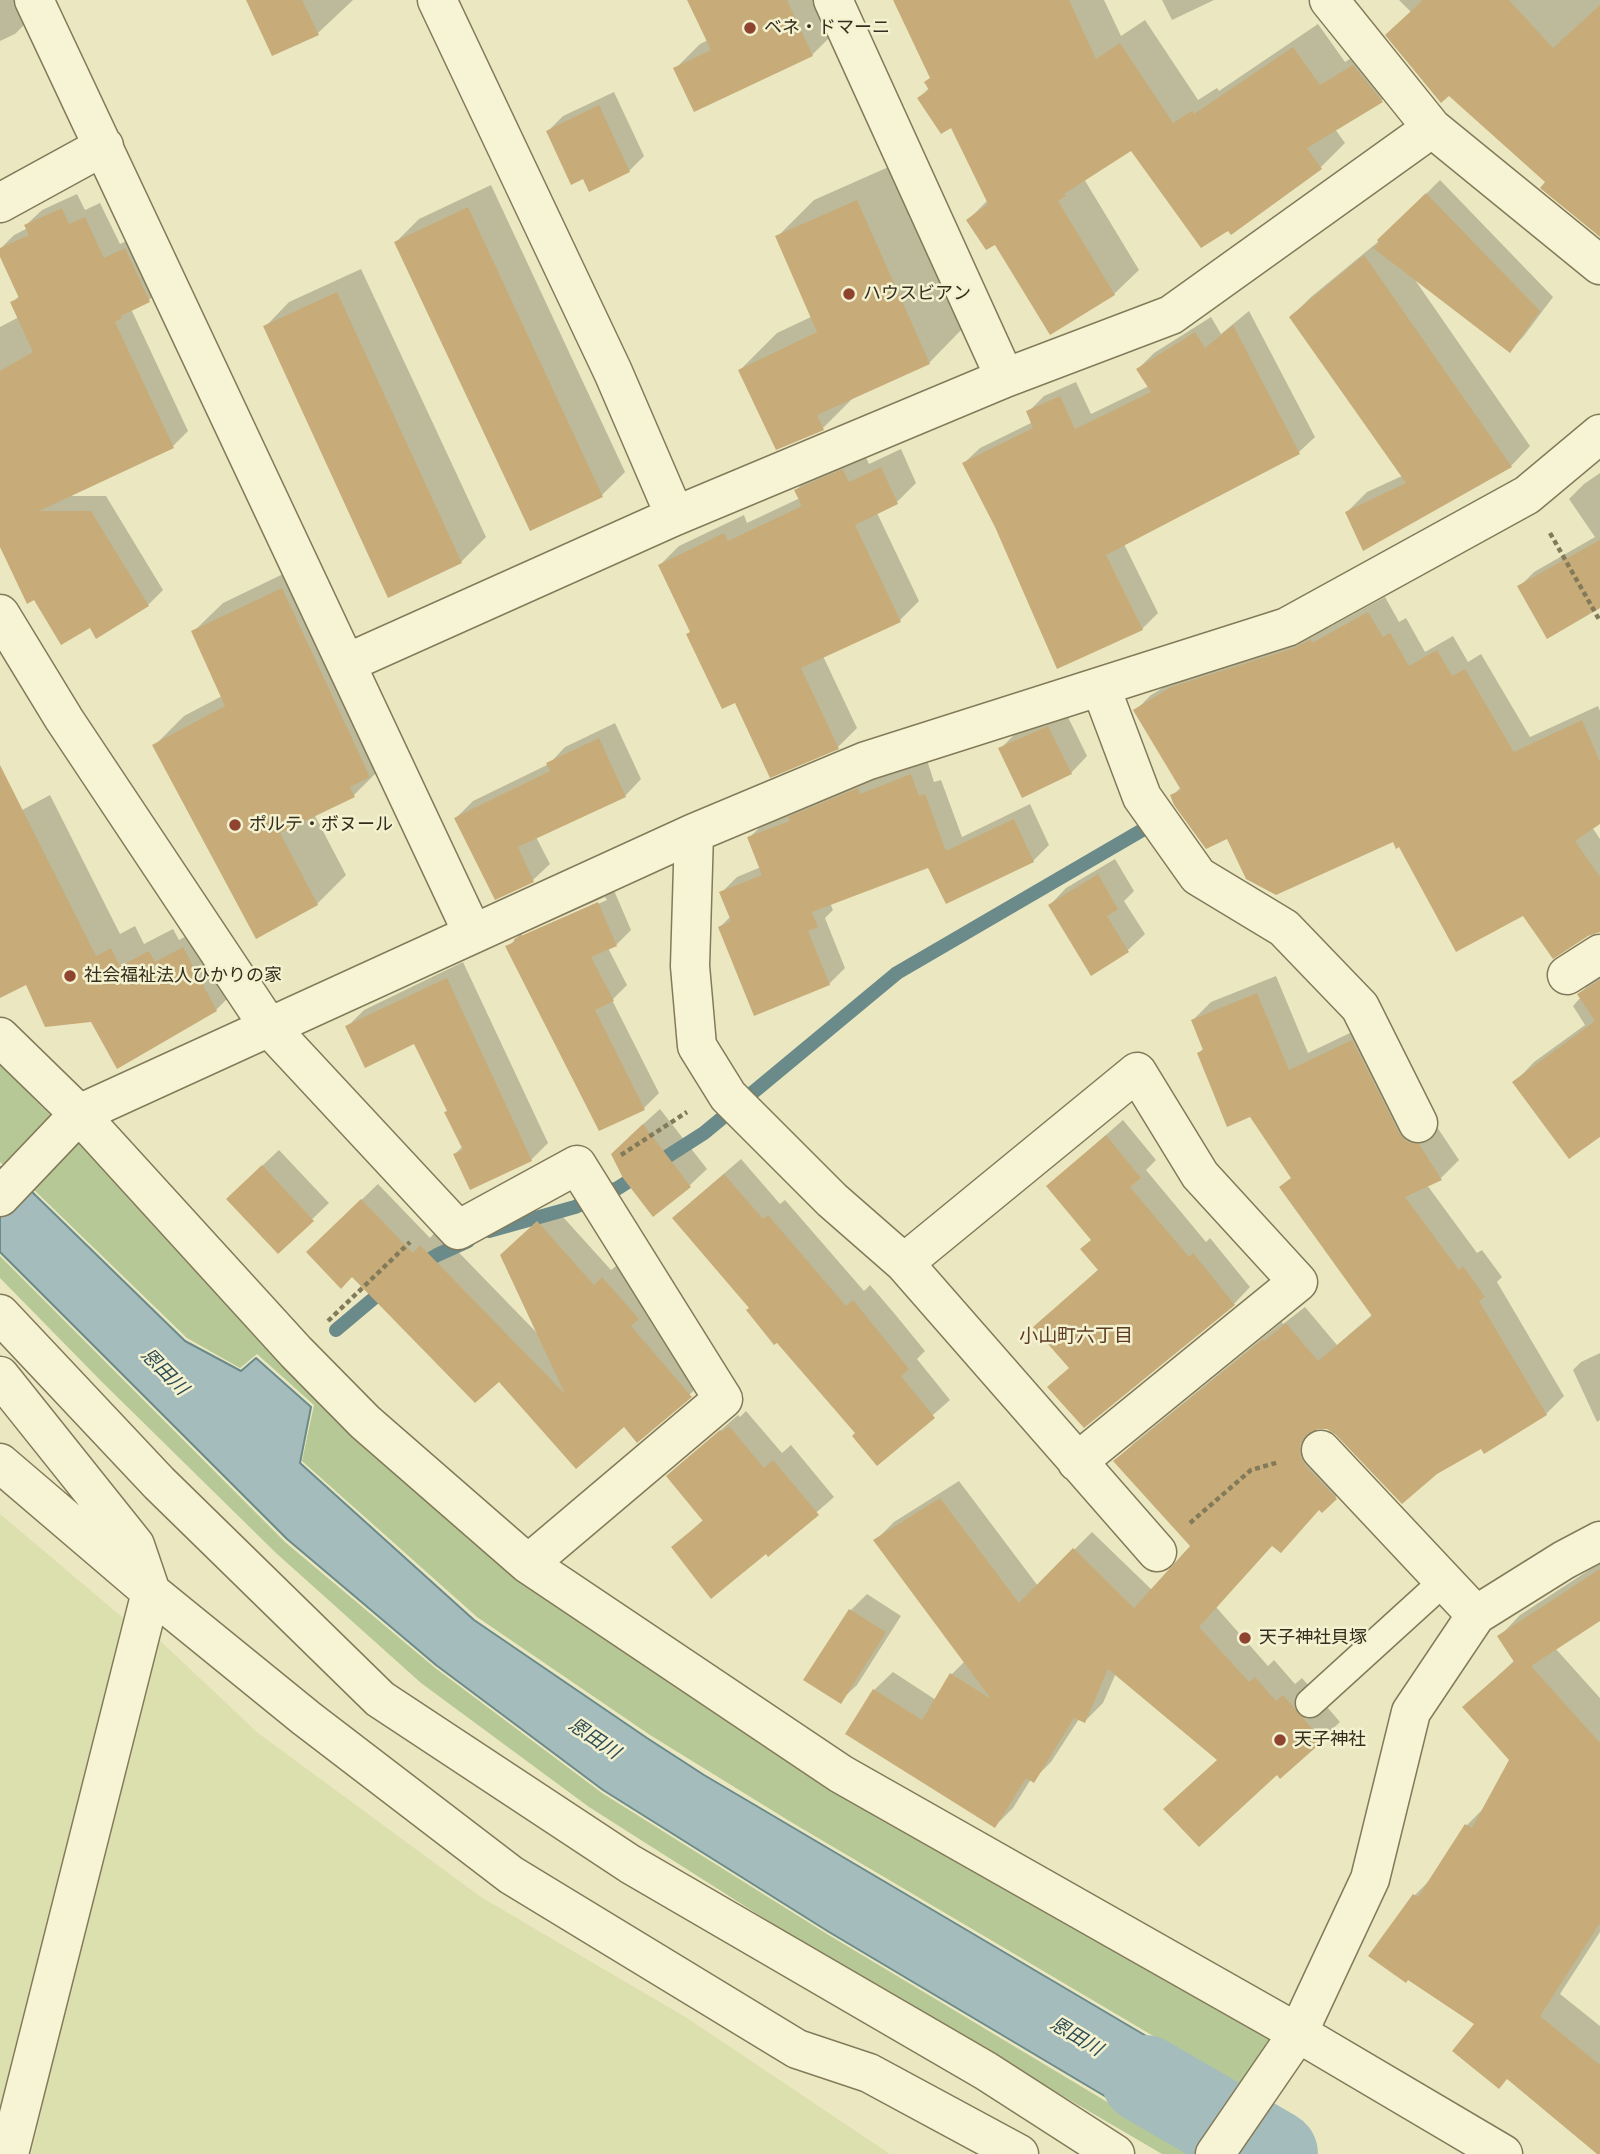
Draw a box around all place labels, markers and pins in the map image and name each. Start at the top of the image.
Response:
place label: ベネ・ドマーニ [764,17,890,39]
marker: ベネ・ドマーニ [742,20,758,36]
place label: ハウスビアン [863,283,971,305]
marker: ハウスビアン [841,286,857,302]
place label: ポルテ・ボヌール [249,814,393,836]
marker: ポルテ・ボヌール [227,817,243,833]
place label: 社会福祉法人ひかりの家 [84,965,282,987]
marker: 社会福祉法人ひかりの家 [62,968,78,984]
place label: 天子神社貝塚 [1259,1627,1367,1649]
marker: 天子神社貝塚 [1237,1630,1253,1646]
place label: 天子神社 [1294,1729,1366,1751]
marker: 天子神社 [1272,1732,1288,1748]

